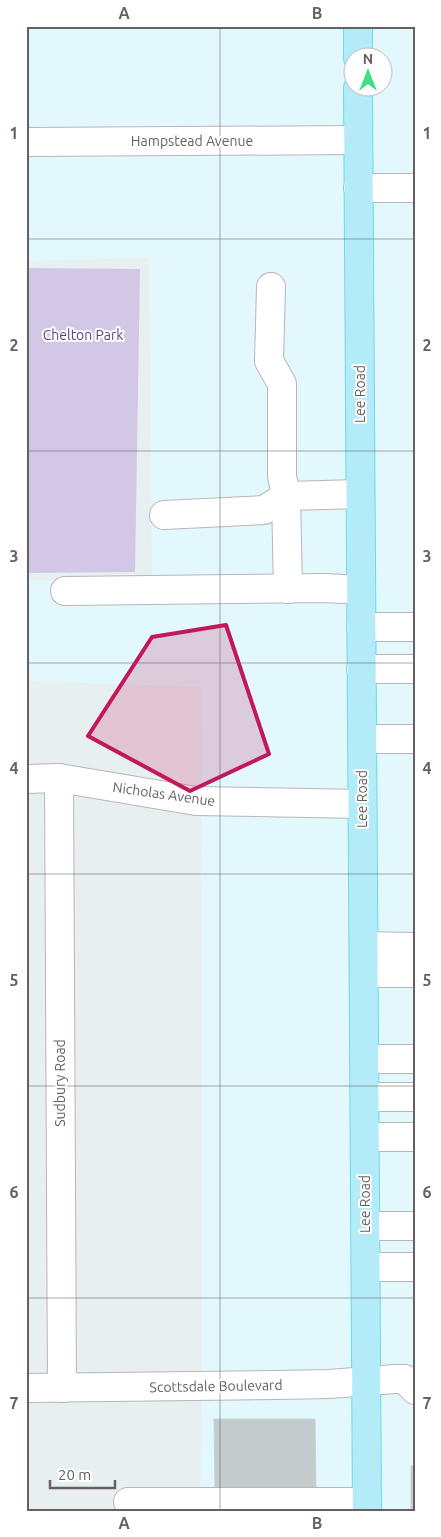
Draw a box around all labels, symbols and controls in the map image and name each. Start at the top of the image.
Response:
text: A [118,4,130,22]
text: B [312,4,322,22]
north arrow [344,48,394,98]
text: N [363,51,373,67]
text: 1 [9,124,19,142]
text: 1 [422,124,432,142]
street label: Hampstead Avenue [131,133,253,149]
park label: Chelton Park [43,327,123,343]
text: 2 [9,336,19,354]
text: 2 [422,336,432,354]
street label: Lee Road [352,365,368,423]
text: 3 [9,547,19,565]
text: 3 [422,547,432,565]
text: 4 [9,759,19,777]
text: 4 [422,759,432,777]
street label: Lee Road [354,770,370,828]
street label: Nicholas Avenue [112,779,216,809]
text: 5 [9,971,19,989]
text: 5 [422,971,432,989]
street label: Sudbury Road [52,1039,68,1127]
street label: Lee Road [357,1175,373,1233]
text: 6 [9,1183,19,1201]
text: 6 [422,1183,432,1201]
street label: Scottsdale Boulevard [149,1377,283,1395]
text: 7 [9,1394,19,1412]
text: 7 [422,1394,432,1412]
scale bar [50,1457,115,1489]
text: 20 m [58,1466,91,1483]
text: A [118,1514,130,1532]
text: B [312,1514,322,1532]

